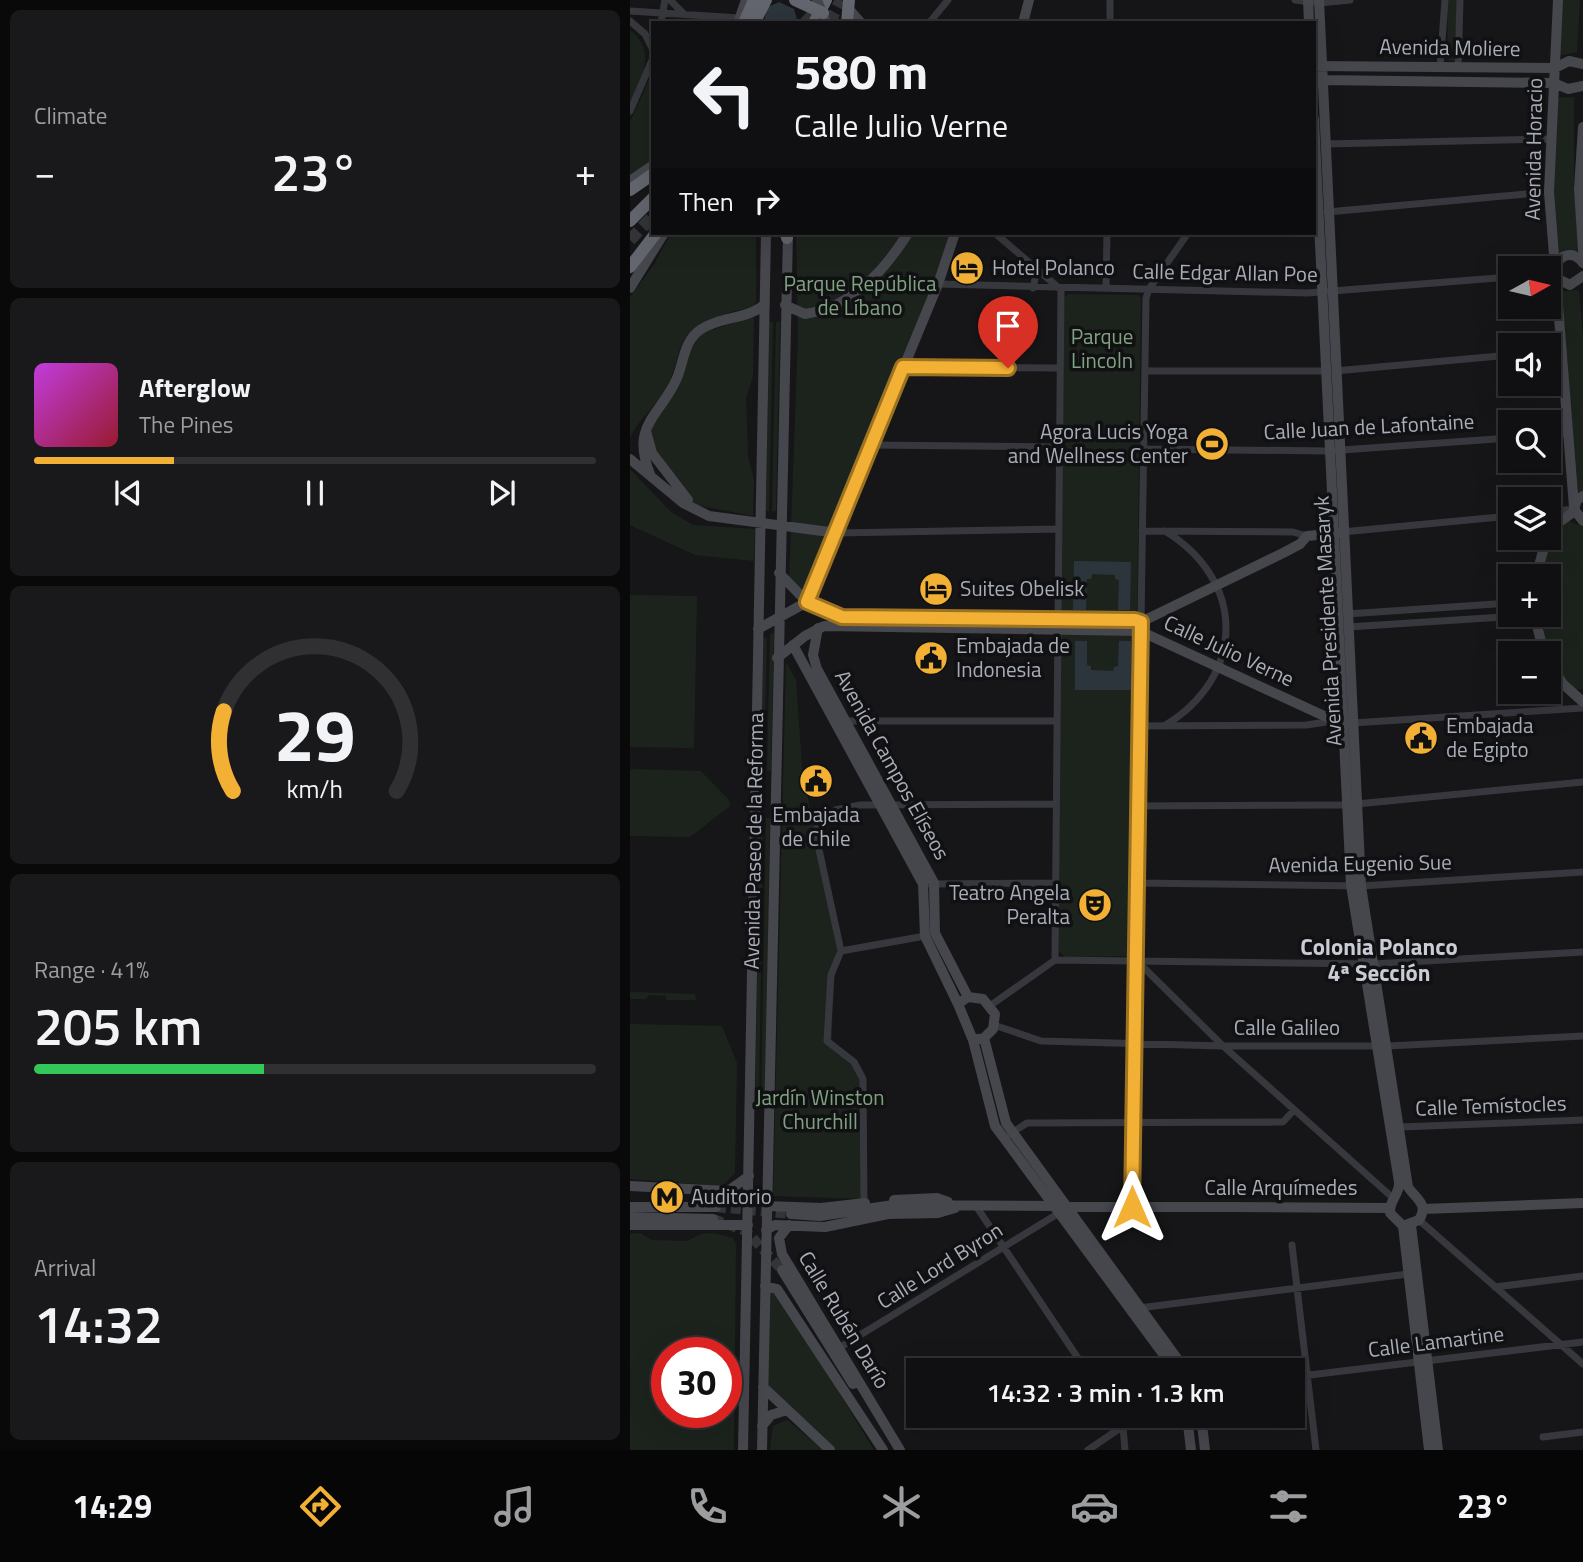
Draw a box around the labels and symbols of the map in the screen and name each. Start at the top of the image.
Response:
street label: Avenida Moliere [1379,30,1521,64]
street label: Avenida Horacio [1516,77,1550,221]
hotel icon: Hotel Polanco [948,249,986,287]
place label: Hotel Polanco [992,251,1115,283]
street label: Calle Edgar Allan Poe [1132,254,1318,290]
north arrow [1498,256,1561,318]
park label: Parque República de Líbano [783,267,937,323]
pin [978,296,1038,368]
park label: Parque Lincoln [1071,320,1133,376]
street label: Calle Juan de Lafontaine [1263,405,1475,447]
place label: Agora Lucis Yoga and Wellness Center [1008,415,1188,471]
sports icon: Agora Lucis Yoga and Wellness Center [1193,425,1231,463]
street label: Avenida Presidente Masaryk [1304,495,1350,747]
hotel icon: Suites Obelisk [917,570,955,608]
place label: Suites Obelisk [960,572,1084,604]
street label: Calle Julio Verne [1159,606,1300,694]
place label: Embajada de Indonesia [956,629,1070,685]
public building icon: Embajada de Indonesia [912,639,950,677]
street label: Avenida Campos Elíseos [827,664,959,865]
place label: Embajada de Egipto [1446,709,1534,765]
street label: Avenida Paseo de la Reforma [735,712,771,970]
public building icon: Embajada de Egipto [1402,719,1440,757]
public building icon: Embajada de Chile [797,762,835,800]
place label: Embajada de Chile [772,798,860,854]
street label: Avenida Eugenio Sue [1268,845,1452,881]
place label: Teatro Angela Peralta [949,876,1070,932]
theatre icon: Teatro Angela Peralta [1076,886,1114,924]
district label: Colonia Polanco 4ª Sección [1300,929,1458,990]
street label: Calle Galileo [1234,1011,1340,1043]
park label: Jardín Winston Churchill [755,1081,885,1137]
street label: Calle Temístocles [1415,1086,1567,1124]
position arrow [1095,1170,1169,1244]
street label: Calle Arquímedes [1205,1171,1357,1203]
metro station icon: Auditorio [648,1178,686,1216]
place label: Auditorio [691,1180,772,1212]
street label: Calle Lord Byron [870,1214,1009,1317]
street label: Calle Rubén Darío [791,1245,899,1394]
street label: Calle Lamartine [1366,1317,1506,1365]
speed limit sign: 30 [651,1337,742,1428]

